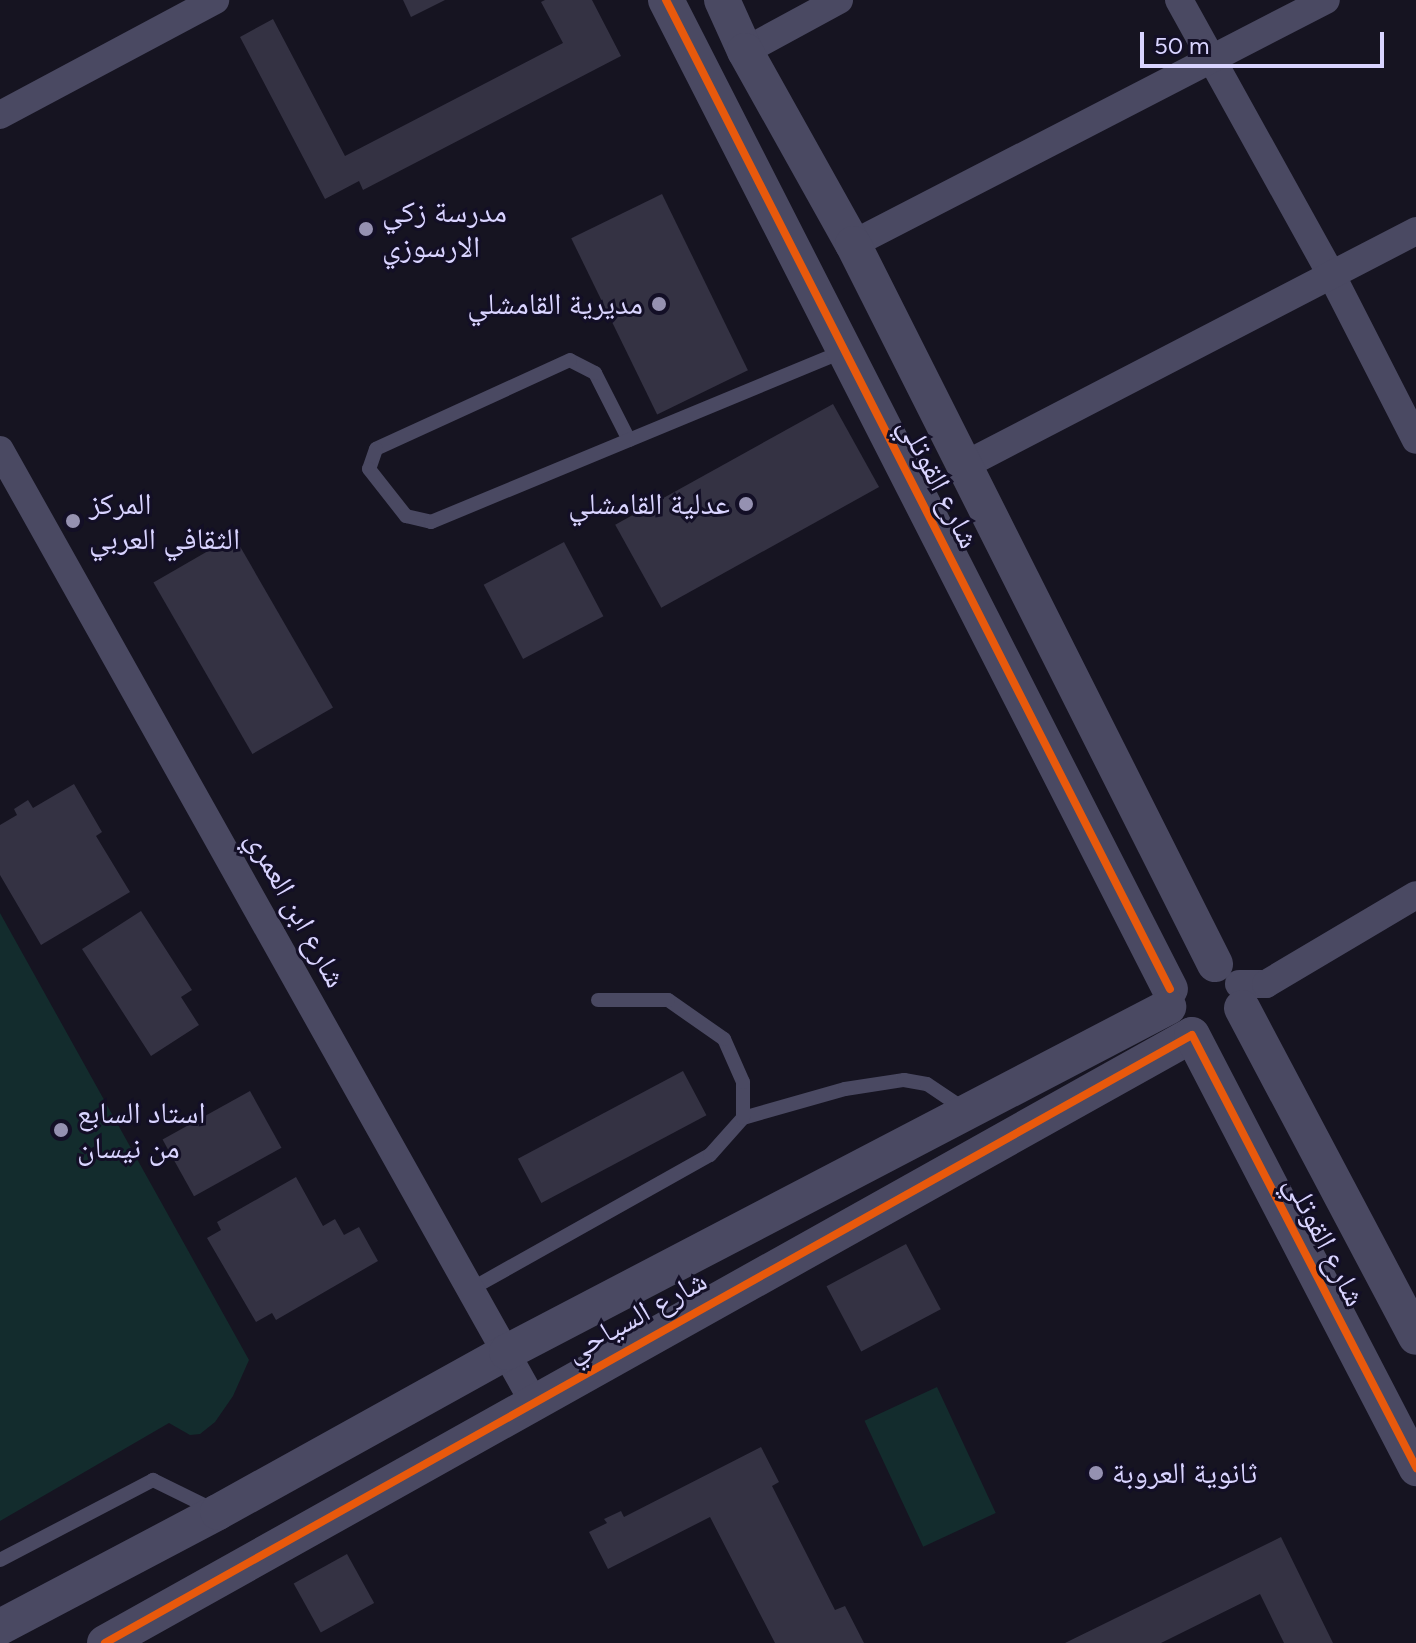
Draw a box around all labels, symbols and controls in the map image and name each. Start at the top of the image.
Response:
scale bar [1144,16,1388,66]
text: 50 m [1154,31,1210,60]
place label: مدرسة زكي الارسوزي [382,194,507,264]
marker: مدرسة زكي الارسوزي [357,220,375,238]
place label: مديرية القامشلي [467,286,643,322]
marker: مديرية القامشلي [650,295,668,313]
street label: شارع القوتلي [891,412,987,554]
place label: المركز الثقافي العربي [89,486,240,556]
place label: عدلية القامشلي [568,486,730,522]
marker: عدلية القامشلي [737,495,755,513]
marker: المركز الثقافي العربي [64,512,82,530]
street label: شارع ابن العمري [238,824,354,994]
place label: استاد السابع من نيسان [77,1095,206,1166]
marker: استاد السابع من نيسان [52,1121,70,1139]
street label: شارع القوتلي [1277,1170,1373,1312]
street label: شارع السياحي [559,1262,713,1370]
place label: ثانوية العروبة [1112,1455,1257,1491]
marker: ثانوية العروبة [1087,1464,1105,1482]

